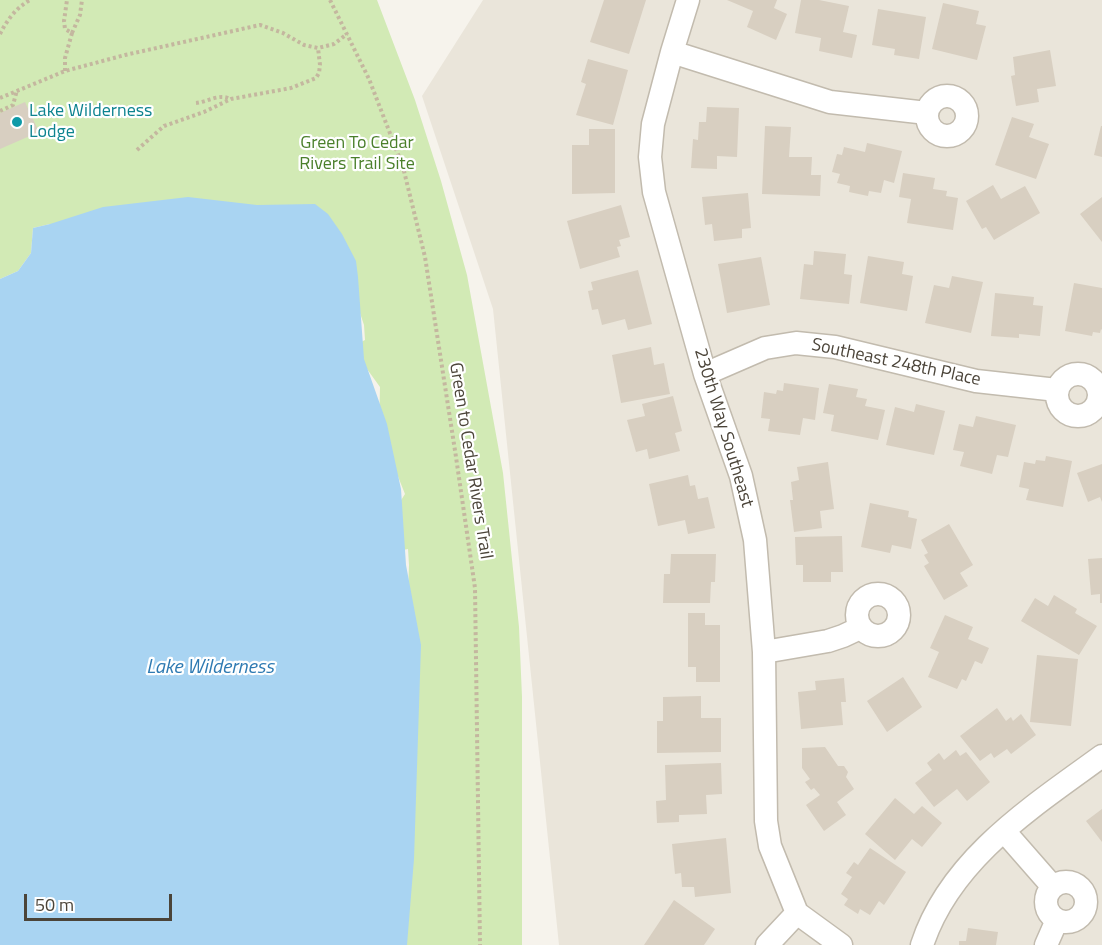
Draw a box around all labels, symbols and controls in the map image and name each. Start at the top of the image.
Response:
place label: Lake Wilderness Lodge [29,101,152,144]
marker: Lake Wilderness Lodge [10,115,24,129]
park label: Green To Cedar Rivers Trail Site [299,133,415,176]
street label: Southeast 248th Place [809,335,983,391]
street label: 230th Way Southeast [689,346,757,510]
street label: Green to Cedar Rivers Trail [444,361,496,561]
water label: Lake Wilderness [146,656,274,680]
scale bar [27,882,176,920]
text: 50 m [35,891,74,918]

